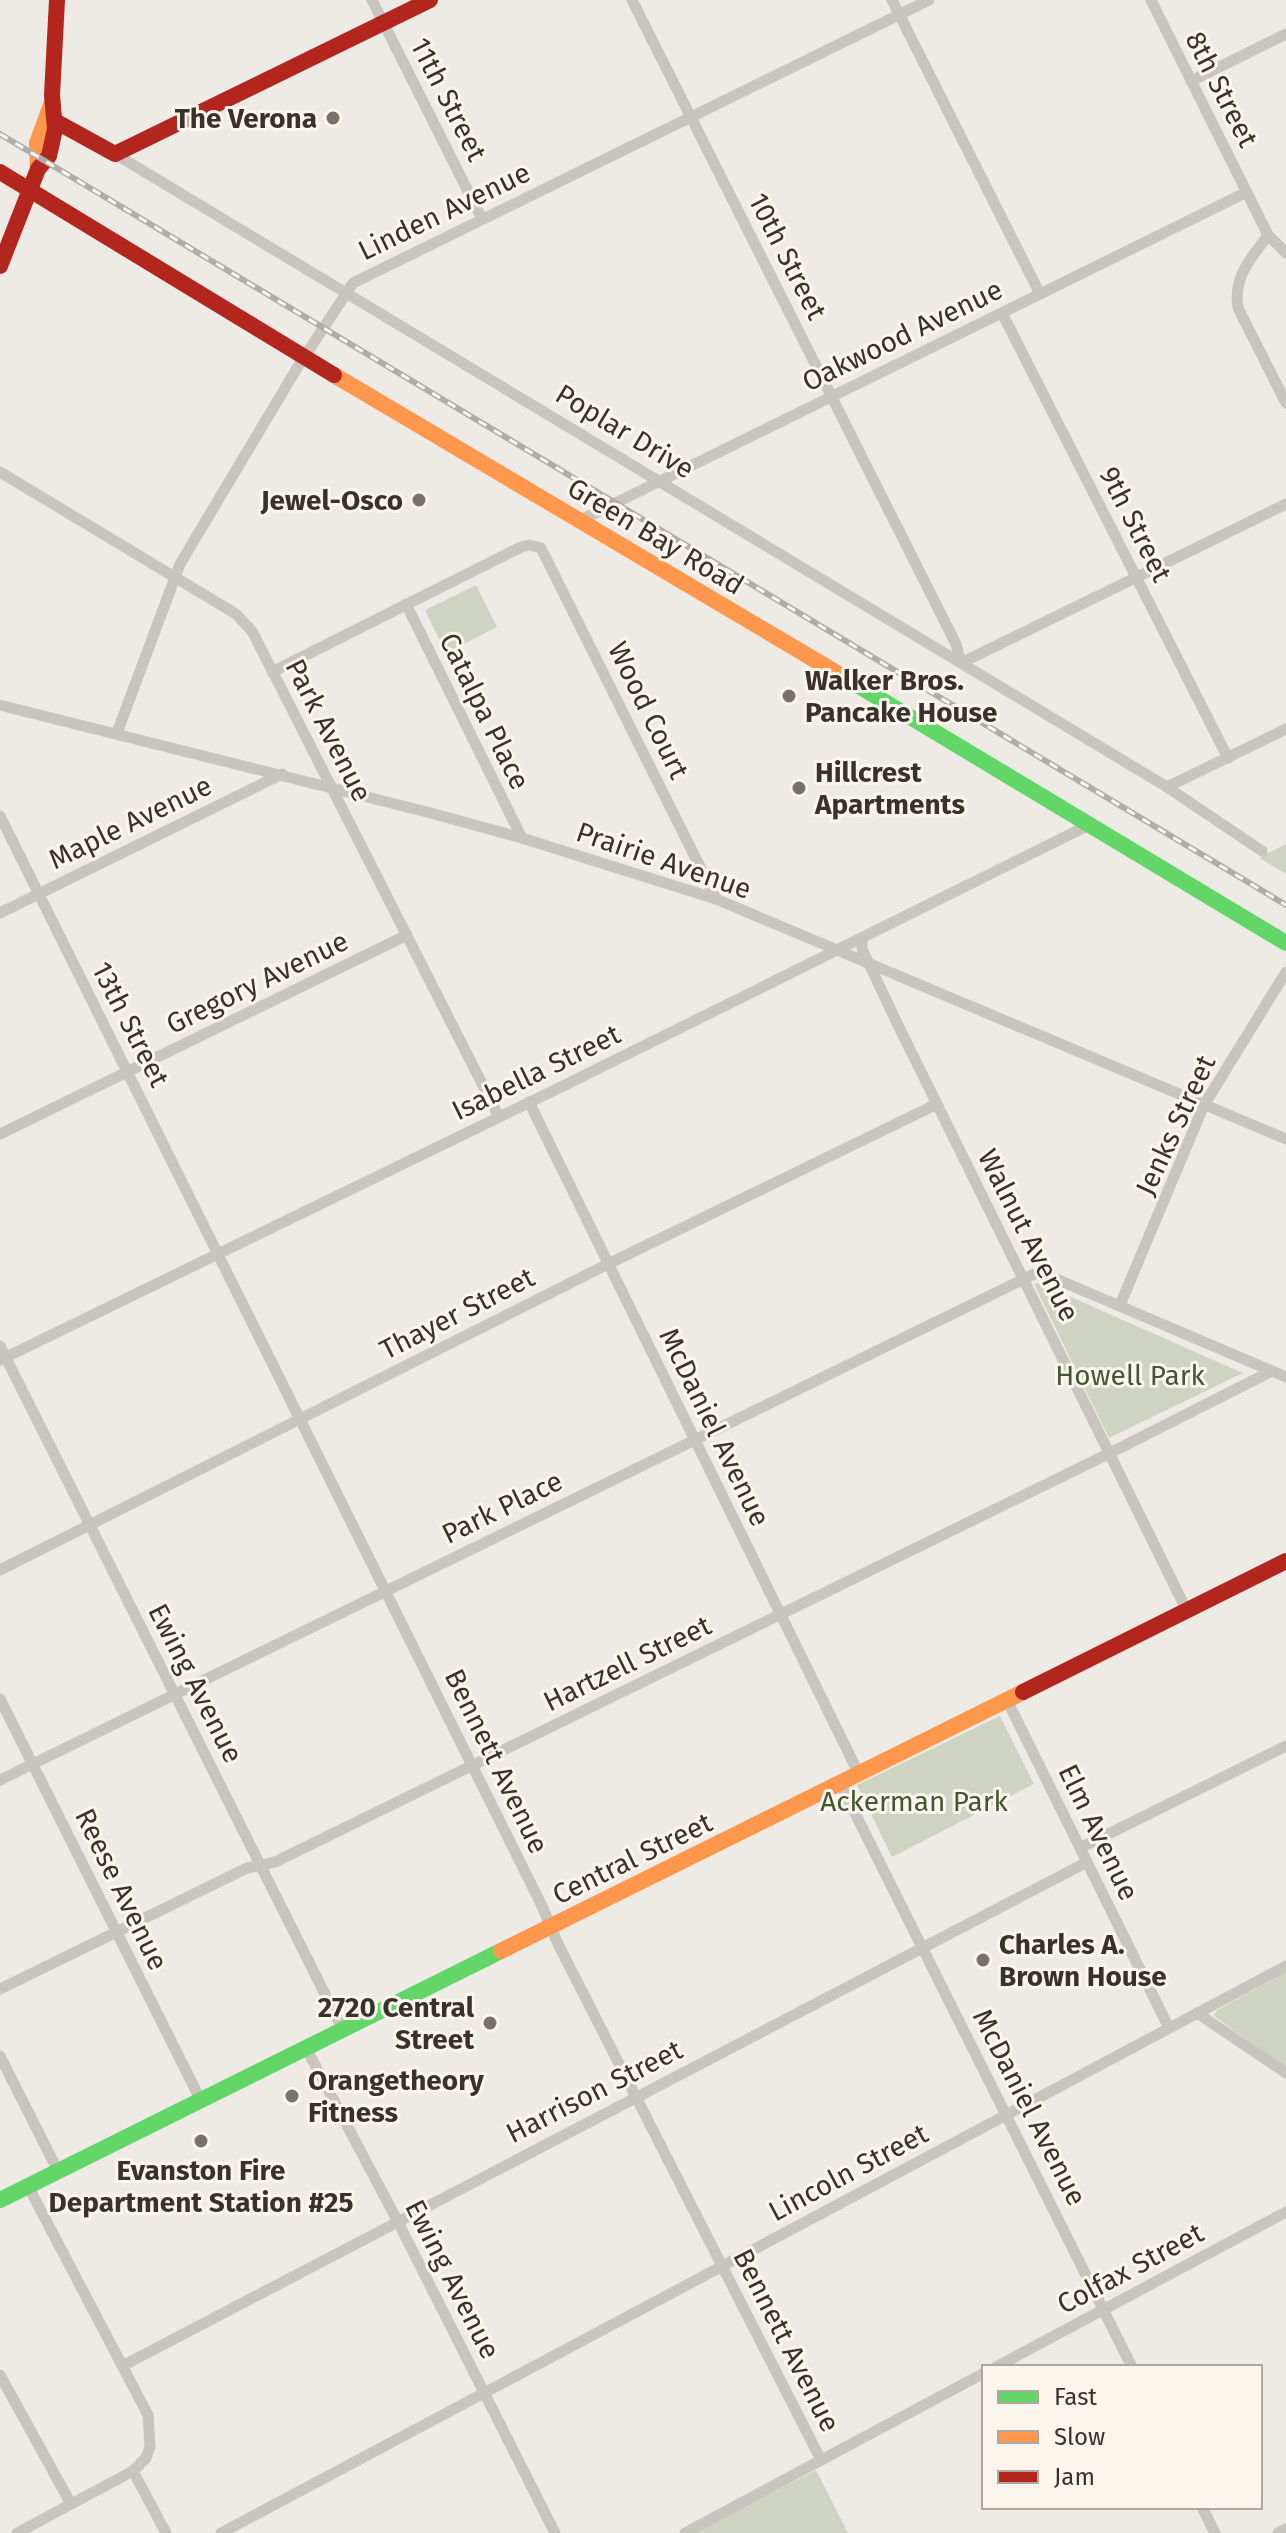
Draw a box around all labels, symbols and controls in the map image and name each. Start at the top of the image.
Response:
street label: 8th Street [1178,26,1265,153]
street label: 11th Street [403,32,494,167]
place label: The Verona [175,102,317,135]
marker: The Verona [324,109,342,127]
street label: Linden Avenue [353,156,535,267]
street label: 10th Street [742,187,834,326]
street label: Oakwood Avenue [797,273,1008,398]
street label: Poplar Drive [550,377,700,486]
street label: 9th Street [1093,461,1179,588]
street label: Green Bay Road [562,471,750,602]
place label: Jewel-Osco [260,484,403,517]
marker: Jewel-Osco [410,491,428,509]
street label: Catalpa Place [432,628,537,795]
street label: Wood Court [601,636,696,785]
street label: Park Avenue [279,653,379,807]
place label: Walker Bros. Pancake House [805,664,998,729]
marker: Walker Bros. Pancake House [780,687,798,705]
place label: Hillcrest Apartments [814,756,965,821]
street label: Maple Avenue [43,769,217,876]
marker: Hillcrest Apartments [790,779,808,797]
street label: Prairie Avenue [572,815,756,906]
street label: Gregory Avenue [161,924,354,1041]
street label: 13th Street [85,956,177,1093]
street label: Isabella Street [447,1017,627,1127]
street label: Jenks Street [1129,1049,1223,1201]
street label: Walnut Avenue [971,1144,1086,1327]
street label: Thayer Street [375,1260,541,1366]
street label: McDaniel Avenue [652,1323,777,1532]
park label: Howell Park [1055,1359,1205,1392]
street label: Park Place [437,1464,568,1551]
street label: Ewing Avenue [141,1598,250,1768]
street label: Hartzell Street [538,1608,717,1718]
street label: Bennett Avenue [438,1664,555,1859]
street label: Elm Avenue [1051,1759,1146,1906]
park label: Ackerman Park [820,1785,1009,1818]
street label: Reese Avenue [68,1803,175,1975]
street label: Central Street [547,1805,718,1911]
place label: Charles A. Brown House [999,1928,1167,1993]
marker: Charles A. Brown House [974,1951,992,1969]
place label: 2720 Central Street [318,1991,475,2056]
street label: McDaniel Avenue [966,2003,1093,2211]
marker: 2720 Central Street [481,2014,499,2032]
street label: Harrison Street [501,2033,688,2150]
place label: Orangetheory Fitness [308,2064,484,2129]
marker: Orangetheory Fitness [283,2087,301,2105]
street label: Lincoln Street [763,2116,934,2228]
marker: Evanston Fire Department Station #25 [192,2132,210,2150]
place label: Evanston Fire Department Station #25 [49,2154,353,2219]
street label: Ewing Avenue [398,2194,507,2364]
street label: Colfax Street [1052,2216,1210,2321]
street label: Bennett Avenue [726,2243,847,2437]
legend [982,2365,1262,2509]
text: Fast [1054,2383,1097,2411]
text: Slow [1054,2423,1105,2451]
text: Jam [1054,2463,1095,2491]

